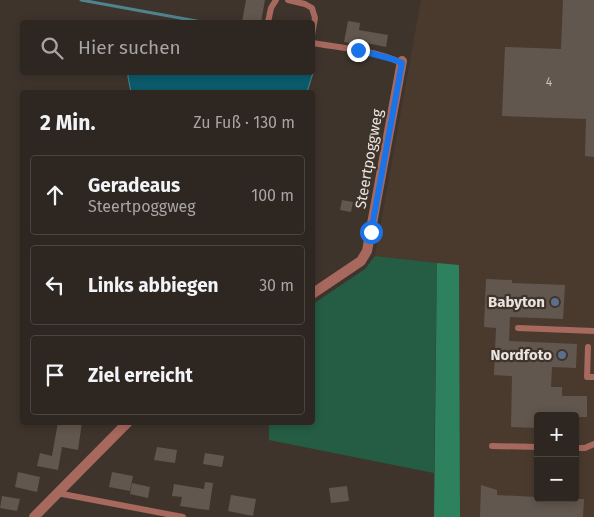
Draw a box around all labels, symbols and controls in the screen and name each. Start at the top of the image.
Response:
search box [20,20,315,75]
icon: search [38,34,66,62]
text: Hier suchen [78,36,181,59]
route end [347,39,370,62]
house number: 4 [546,75,553,89]
street label: Steertpoggweg [351,108,387,210]
text: 2 Min. [40,110,95,136]
text: Zu Fuß · 130 m [193,113,295,132]
text: Geradeaus [88,174,180,197]
icon: ahead [41,181,69,209]
text: 100 m [251,186,294,205]
text: Steertpoggweg [88,197,196,216]
route start [360,221,383,244]
icon: left [41,271,69,299]
text: Links abbiegen [88,274,219,297]
text: 30 m [259,276,294,295]
place label: Babyton [488,293,545,311]
marker: Babyton [549,296,561,308]
place label: Nordfoto [490,346,552,364]
marker: Nordfoto [556,349,568,361]
icon: arrive [41,361,69,389]
text: Ziel erreicht [88,364,193,387]
map controls [534,412,579,502]
button: + [534,412,579,457]
button: − [534,457,579,502]

